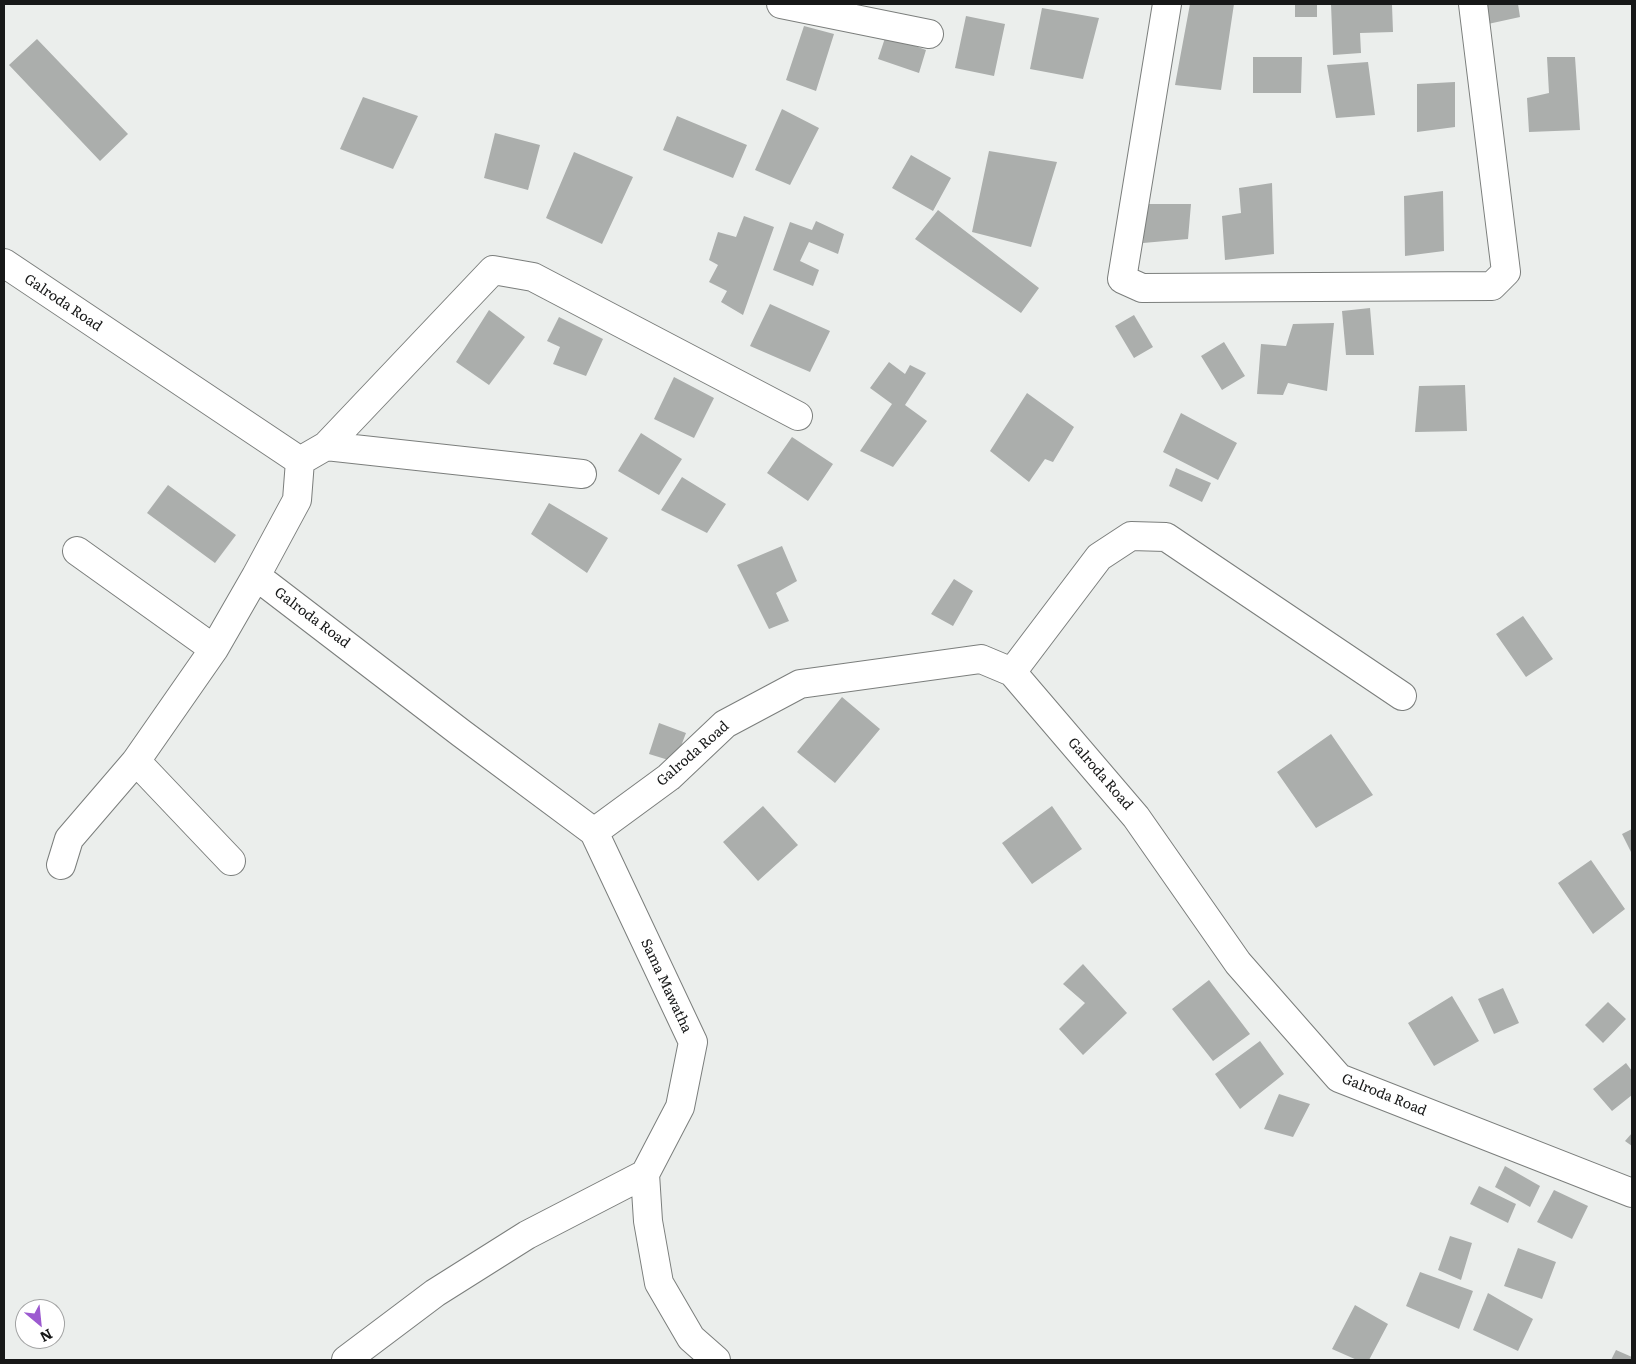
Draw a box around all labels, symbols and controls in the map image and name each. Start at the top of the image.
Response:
street label: Galroda Road [21,271,105,335]
street label: Galroda Road [271,584,353,652]
street label: Galroda Road [653,718,733,790]
street label: Galroda Road [1064,734,1136,814]
street label: Sama Mawatha [637,936,695,1036]
street label: Galroda Road [1339,1070,1429,1120]
north arrow [15,1299,65,1349]
text: N [37,1325,56,1348]

